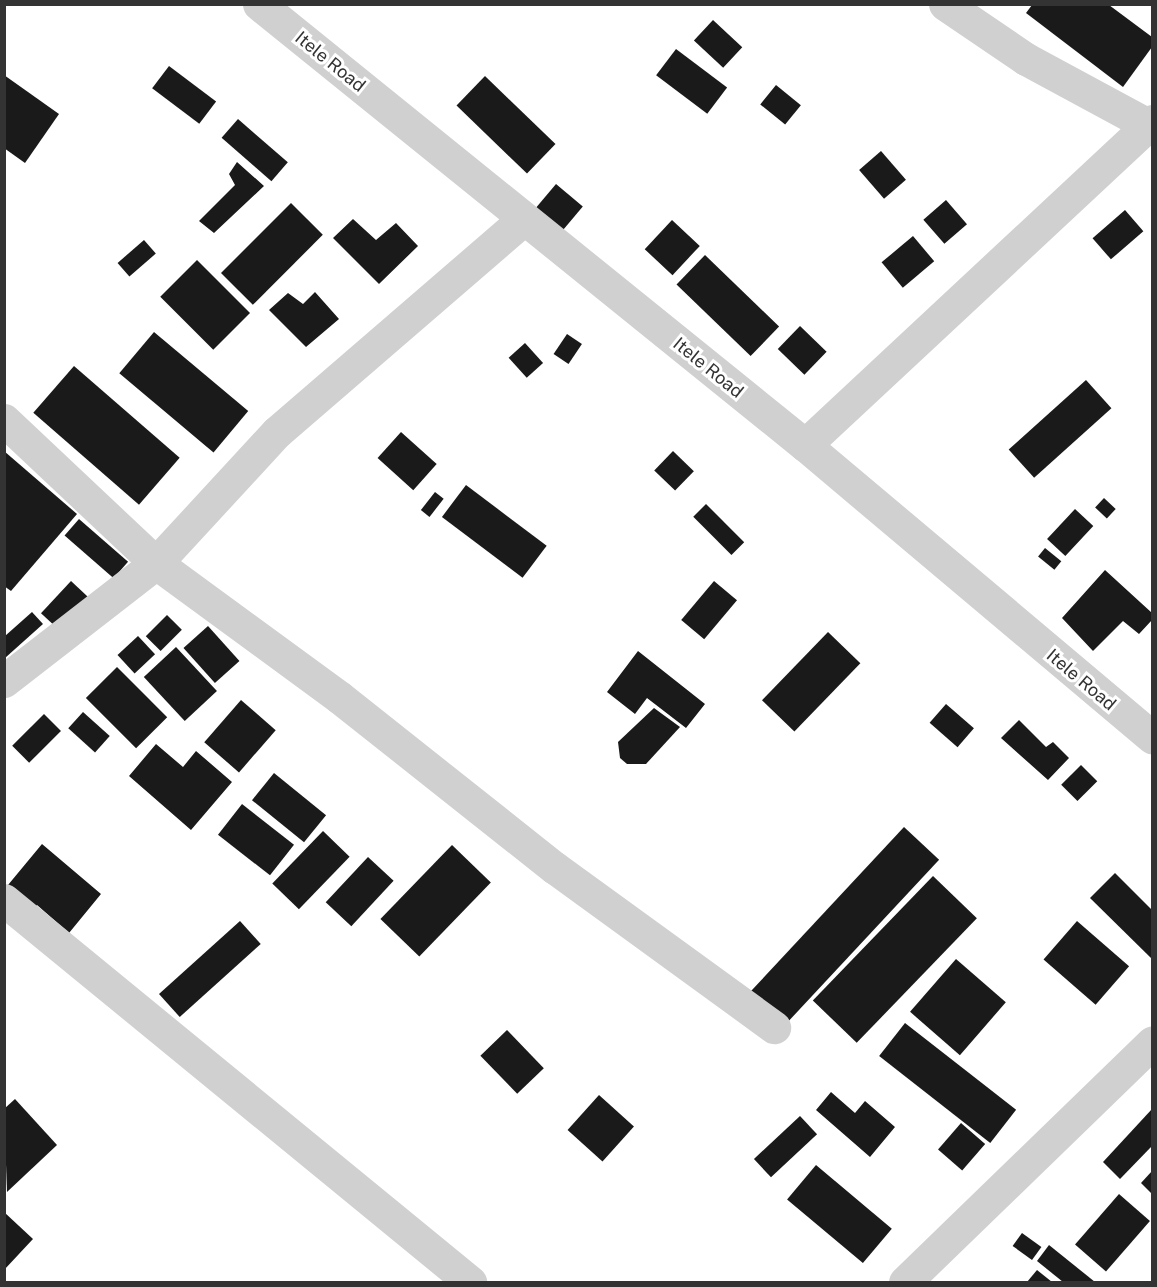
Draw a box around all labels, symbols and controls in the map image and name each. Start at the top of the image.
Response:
street label: Itele Road [291,27,369,97]
street label: Itele Road [669,333,747,403]
street label: Itele Road [1042,645,1120,715]

